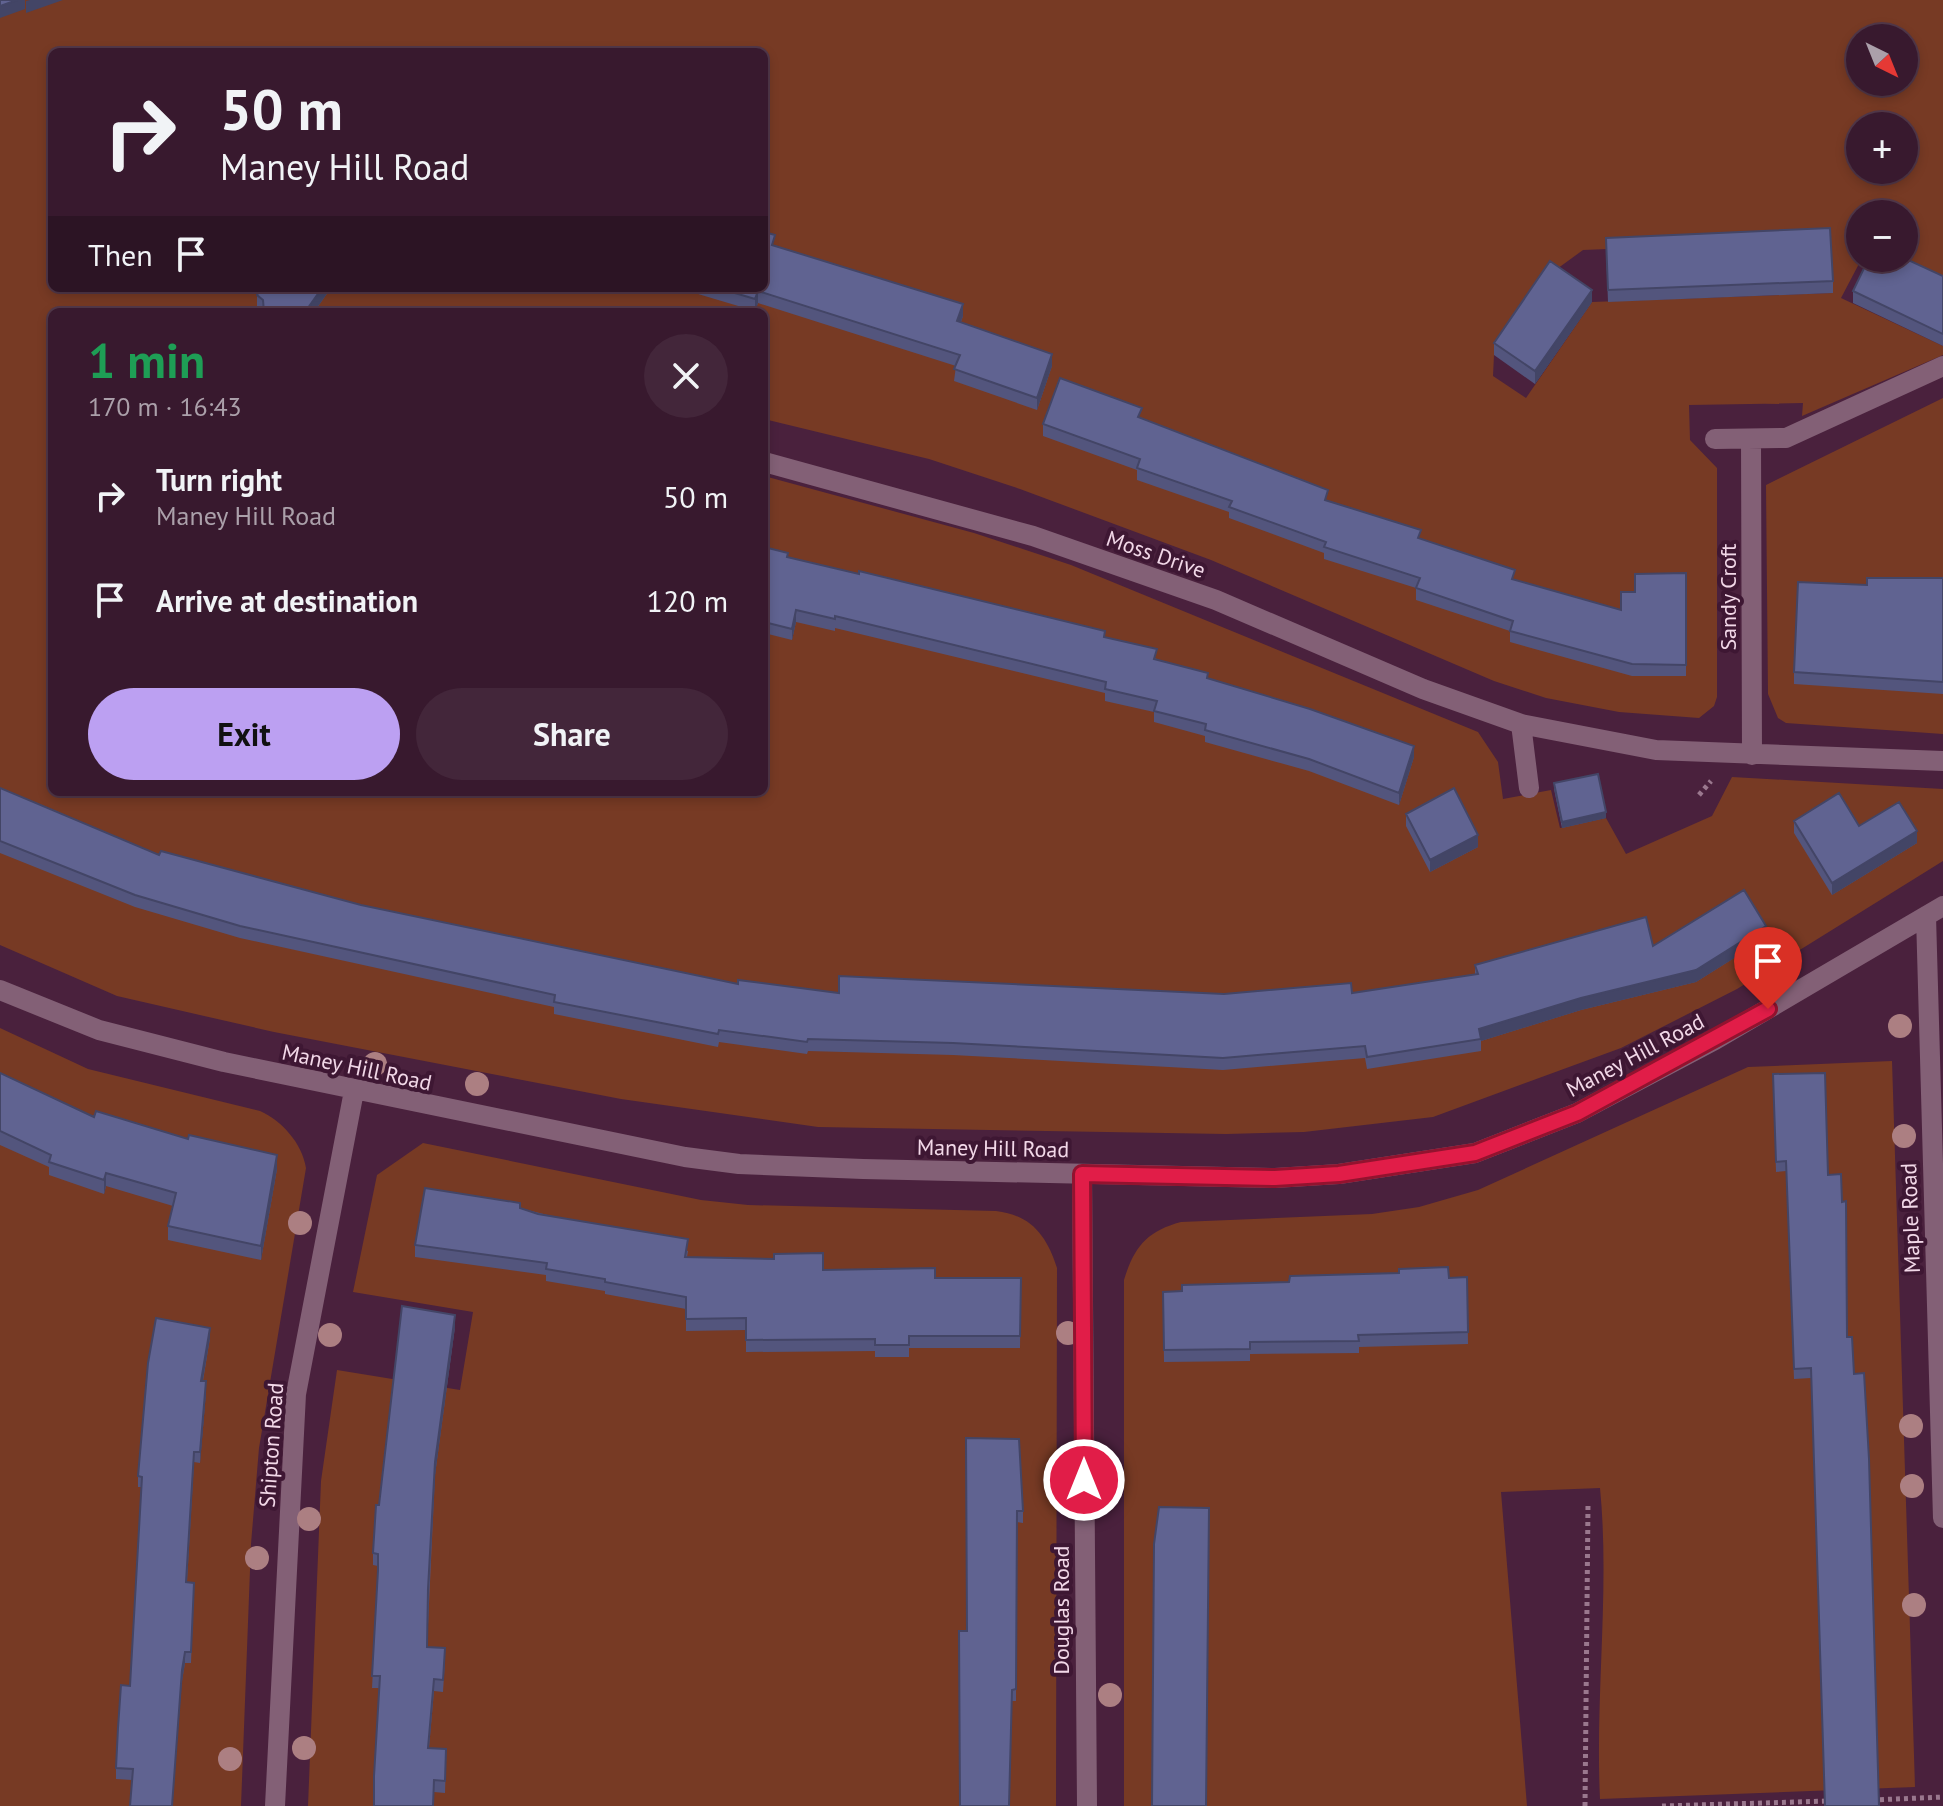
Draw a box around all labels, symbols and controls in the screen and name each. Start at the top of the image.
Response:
north arrow [1846,24,1918,96]
map controls [1846,24,1918,272]
text: 50 m [220,73,343,145]
icon: right [88,80,192,184]
button: + [1846,112,1918,184]
text: Maney Hill Road [220,143,469,190]
button: − [1846,200,1918,272]
icon: arrive [169,232,213,276]
text: Then [88,235,153,274]
text: 1 min [88,329,205,391]
button: close [644,334,728,418]
text: 170 m · 16:43 [88,390,242,423]
text: Turn right [156,460,282,499]
icon: right [88,474,132,518]
text: 50 m [663,477,728,516]
text: Maney Hill Road [156,499,336,532]
street label: Moss Drive [1103,524,1209,584]
street label: Sandy Croft [1714,543,1742,651]
icon: arrive [88,578,132,622]
text: Arrive at destination [156,581,418,620]
text: 120 m [647,581,728,620]
button: Exit [88,688,400,780]
button: Share [416,688,728,780]
pin [1734,927,1802,1009]
icon: arrive [1746,939,1790,983]
street label: Maney Hill Road [1561,1007,1709,1103]
street label: Maney Hill Road [280,1037,434,1097]
street label: Maney Hill Road [917,1133,1069,1163]
street label: Maple Road [1894,1162,1926,1274]
street label: Shipton Road [253,1382,289,1508]
position arrow [1042,1438,1126,1522]
street label: Douglas Road [1047,1546,1075,1674]

